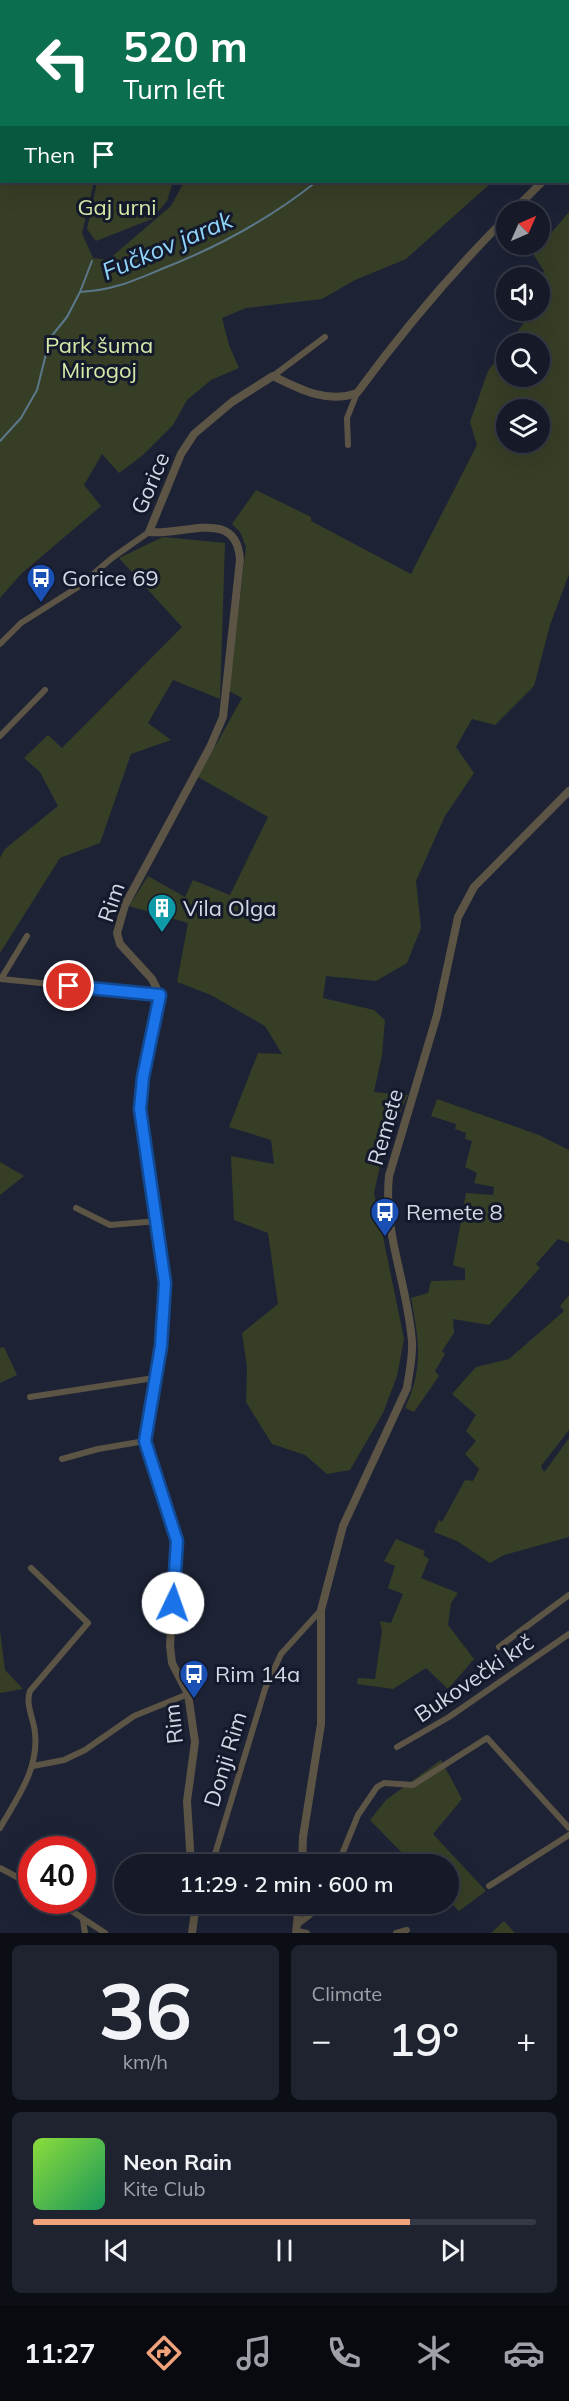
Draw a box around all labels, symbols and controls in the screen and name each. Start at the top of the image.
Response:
text: 520 m [123,20,248,73]
icon: left [24,24,102,102]
text: Turn left [123,72,225,106]
icon: arrive [87,138,120,171]
text: Then [24,141,75,169]
park label: Gaj urni [77,193,157,221]
north arrow [496,201,550,255]
map controls [496,201,550,453]
water label: Fučkov jarak [97,204,237,286]
button: sound [496,267,550,321]
park label: Park šuma Mirogoj [45,331,153,384]
button: search [496,333,550,387]
button: layers [496,399,550,453]
street label: Gorice [125,448,175,518]
bus stop icon: Gorice 69 [25,562,57,604]
place label: Gorice 69 [62,564,159,592]
street label: Rim [91,879,131,925]
building icon: Vila Olga [146,892,178,934]
place label: Vila Olga [183,894,276,922]
pin [43,960,94,1011]
icon: arrive [52,969,85,1002]
street label: Remete [361,1086,409,1168]
bus stop icon: Remete 8 [369,1196,401,1238]
place label: Remete 8 [406,1198,503,1226]
position arrow [141,1571,205,1635]
street label: Bukovečki krč [409,1628,539,1728]
bus stop icon: Rim 14a [178,1658,210,1700]
place label: Rim 14a [215,1660,300,1688]
street label: Rim [157,1703,189,1745]
street label: Donji Rim [197,1708,253,1810]
speed limit sign: 40 [18,1836,96,1914]
text: 11:29 · 2 min · 600 m [179,1870,394,1898]
text: 36 [98,1961,192,2059]
text: Climate [312,1981,382,2006]
text: 19° [388,2011,459,2067]
text: − [312,2019,331,2060]
text: + [516,2019,536,2060]
text: km/h [123,2049,168,2074]
text: Neon Rain [123,2148,232,2176]
text: Kite Club [123,2176,205,2201]
icon: previous [100,2234,133,2267]
icon: pause [268,2234,301,2267]
icon: next [436,2234,469,2267]
icon: directions [143,2332,185,2374]
icon: music [233,2332,275,2374]
icon: phone [323,2332,365,2374]
icon: climate [413,2332,455,2374]
icon: car [503,2332,545,2374]
text: 11:27 [24,2336,95,2370]

